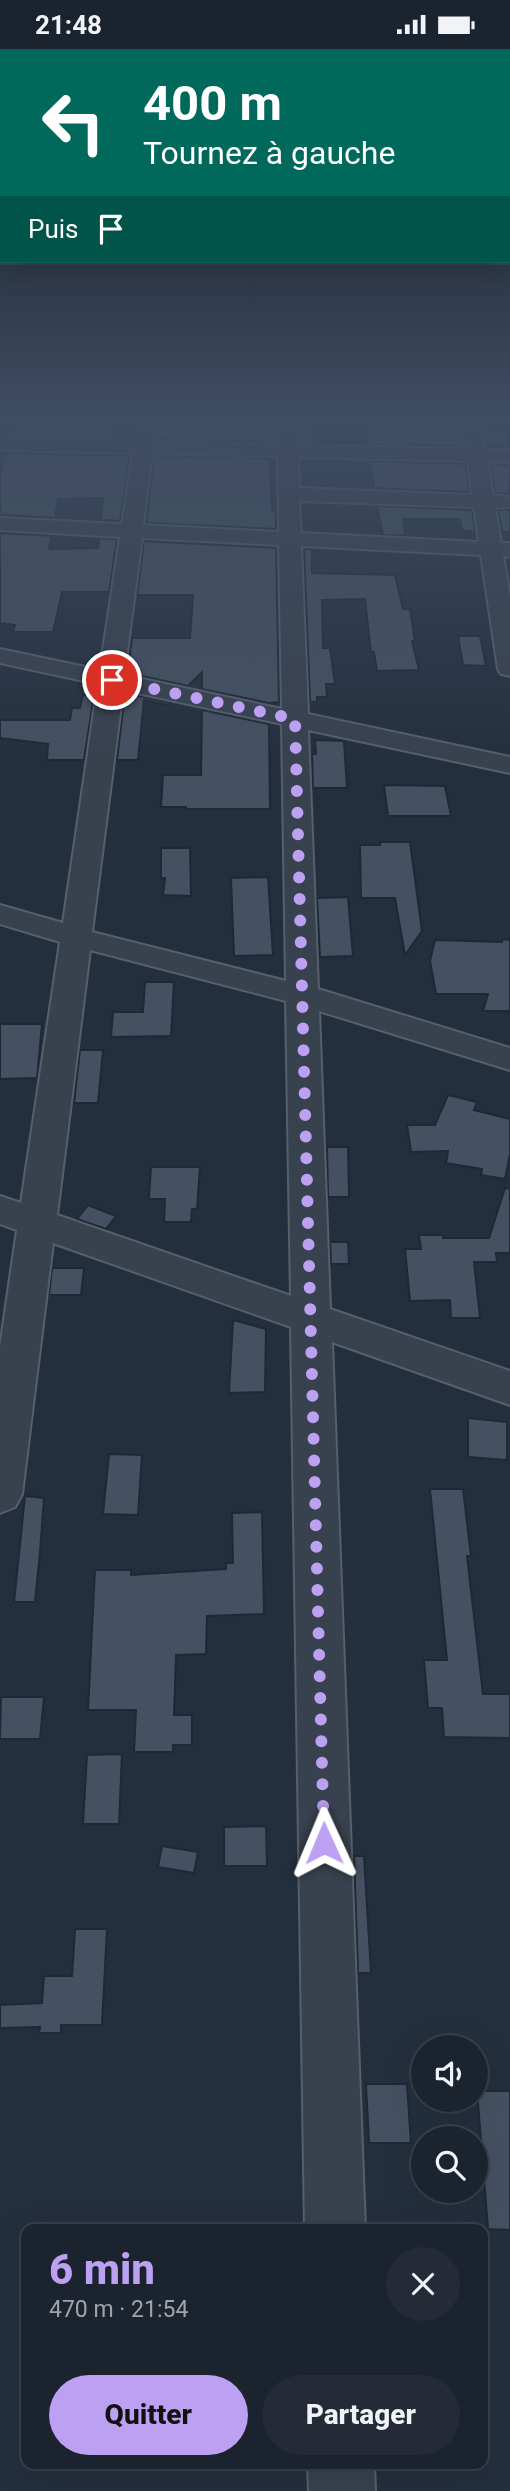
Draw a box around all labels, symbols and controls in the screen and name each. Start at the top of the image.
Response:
text: 21:48 [35,10,102,40]
text: 400 m [143,75,282,132]
icon: left [28,77,119,168]
text: Tournez à gauche [143,134,395,172]
icon: arrive [92,210,130,248]
text: Puis [28,214,78,244]
pin [82,650,142,710]
icon: arrive [93,661,131,699]
position arrow [287,1806,361,1880]
map controls [411,2035,488,2203]
button: sound [411,2035,488,2112]
button: search [411,2126,488,2203]
text: 6 min [49,2245,155,2294]
button: close [386,2247,460,2321]
text: 470 m · 21:54 [49,2296,188,2323]
button: Quitter [49,2375,248,2455]
button: Partager [262,2375,460,2455]

